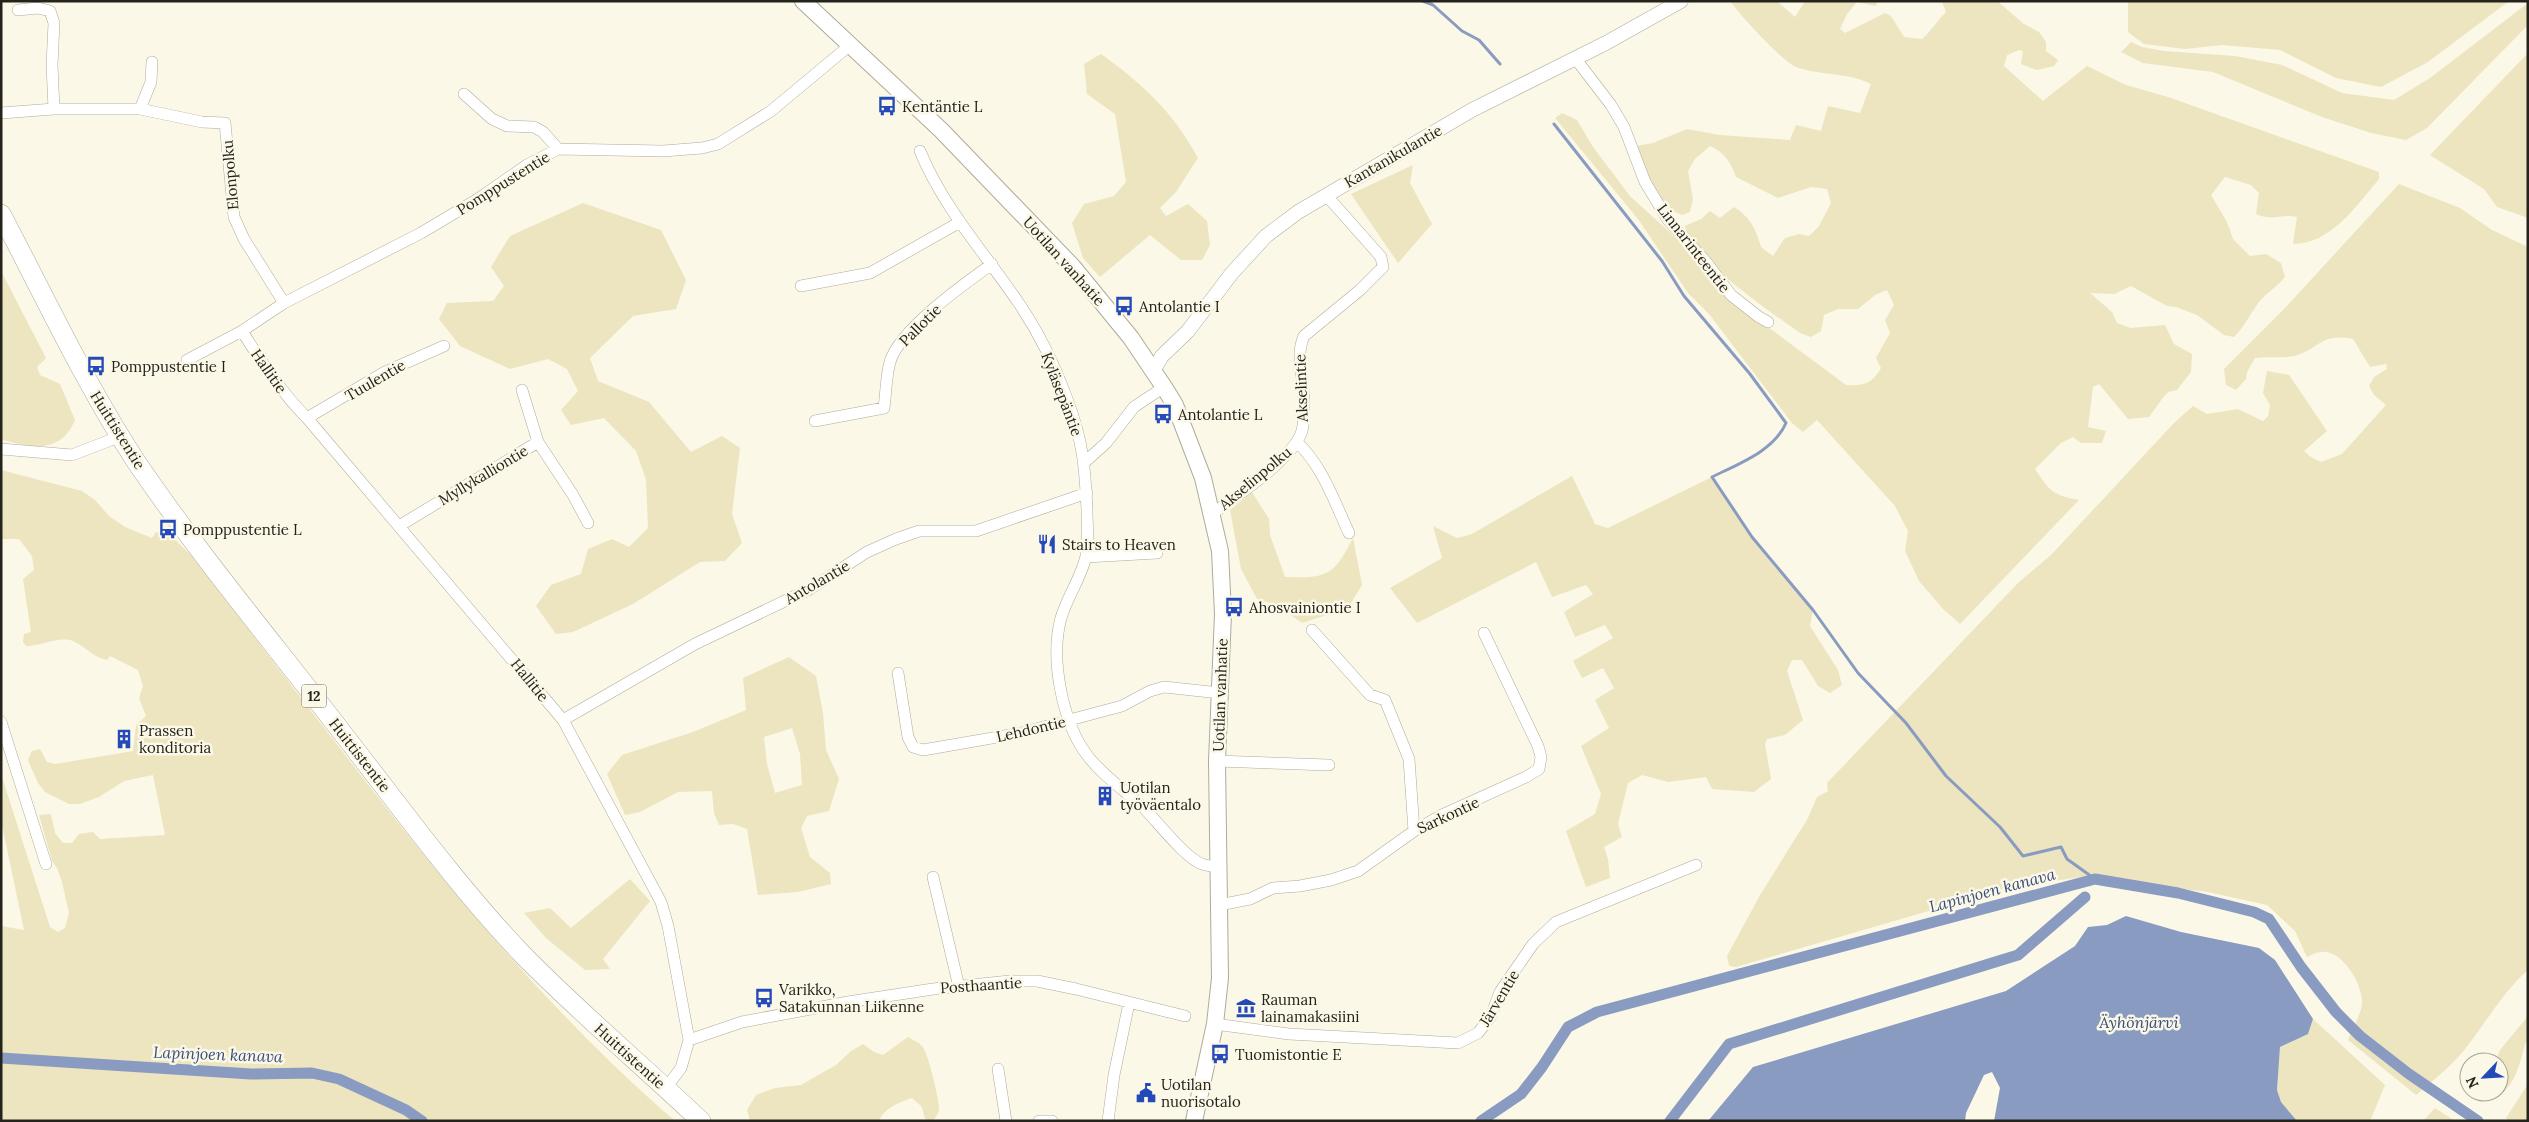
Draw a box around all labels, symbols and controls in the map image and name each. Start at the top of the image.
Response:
bus stop icon: Kentäntie L [876,95,898,117]
place label: Kentäntie L [902,97,983,116]
street label: Kantanikulantie [1341,120,1445,192]
street label: Elonpolku [217,139,243,211]
street label: Pomppustentie [453,147,553,219]
street label: Linnarinteentie [1653,200,1735,296]
street label: Uotilan vanhatie [1019,212,1109,310]
bus stop icon: Antolantie I [1113,295,1135,317]
place label: Antolantie I [1138,297,1220,316]
street label: Pallotie [895,300,945,350]
street label: Hallitie [247,345,291,397]
street label: Kyläsepäntie [1037,349,1087,439]
street label: Akselintie [1290,354,1312,423]
bus stop icon: Pomppustentie I [85,355,107,377]
street label: Tuulentie [341,355,409,405]
place label: Pomppustentie I [111,357,226,376]
street label: Huittistentie [86,387,150,473]
bus stop icon: Antolantie L [1152,403,1174,425]
place label: Antolantie L [1177,405,1263,424]
street label: Myllykalliontie [435,441,531,509]
street label: Akselinpolku [1214,442,1295,514]
bus stop icon: Pomppustentie L [157,518,179,540]
place label: Pomppustentie L [183,520,302,539]
restaurant icon: Stairs to Heaven [1036,533,1058,555]
place label: Stairs to Heaven [1062,535,1176,554]
street label: Antolantie [780,556,853,609]
bus stop icon: Ahosvainiontie I [1223,596,1245,618]
place label: Ahosvainiontie I [1248,598,1361,617]
street label: Uotilan vanhatie [1209,638,1231,752]
street label: Hallitie [507,655,553,705]
road number: 12 [302,684,326,708]
street label: Lehdontie [994,712,1068,746]
street label: Huittistentie [325,714,395,796]
place label: Prassen konditoria [139,721,212,757]
building icon: Prassen konditoria [113,728,135,750]
place label: Uotilan työväentalo [1120,778,1201,814]
building icon: Uotilan työväentalo [1094,785,1116,807]
street label: Sarkontie [1414,792,1482,838]
water label: Lapinjoen kanava [1927,864,2057,916]
street label: Järventie [1474,966,1523,1031]
street label: Posthaantie [939,973,1023,997]
place label: Varikko, Satakunnan Liikenne [778,980,924,1016]
bus stop icon: Varikko, Satakunnan Liikenne [753,987,775,1009]
place label: Rauman lainamakasiini [1261,990,1360,1026]
museum icon: Rauman lainamakasiini [1235,997,1257,1019]
water label: Äyhönjärvi [2098,1012,2179,1032]
street label: Huittistentie [591,1019,669,1093]
water label: Lapinjoen kanava [153,1042,283,1066]
bus stop icon: Tuomistontie E [1209,1043,1231,1065]
place label: Tuomistontie E [1235,1045,1342,1064]
north arrow [2459,1052,2509,1102]
text: N [2462,1074,2483,1091]
place label: Uotilan nuorisotalo [1161,1075,1241,1111]
public building icon: Uotilan nuorisotalo [1135,1082,1157,1104]

